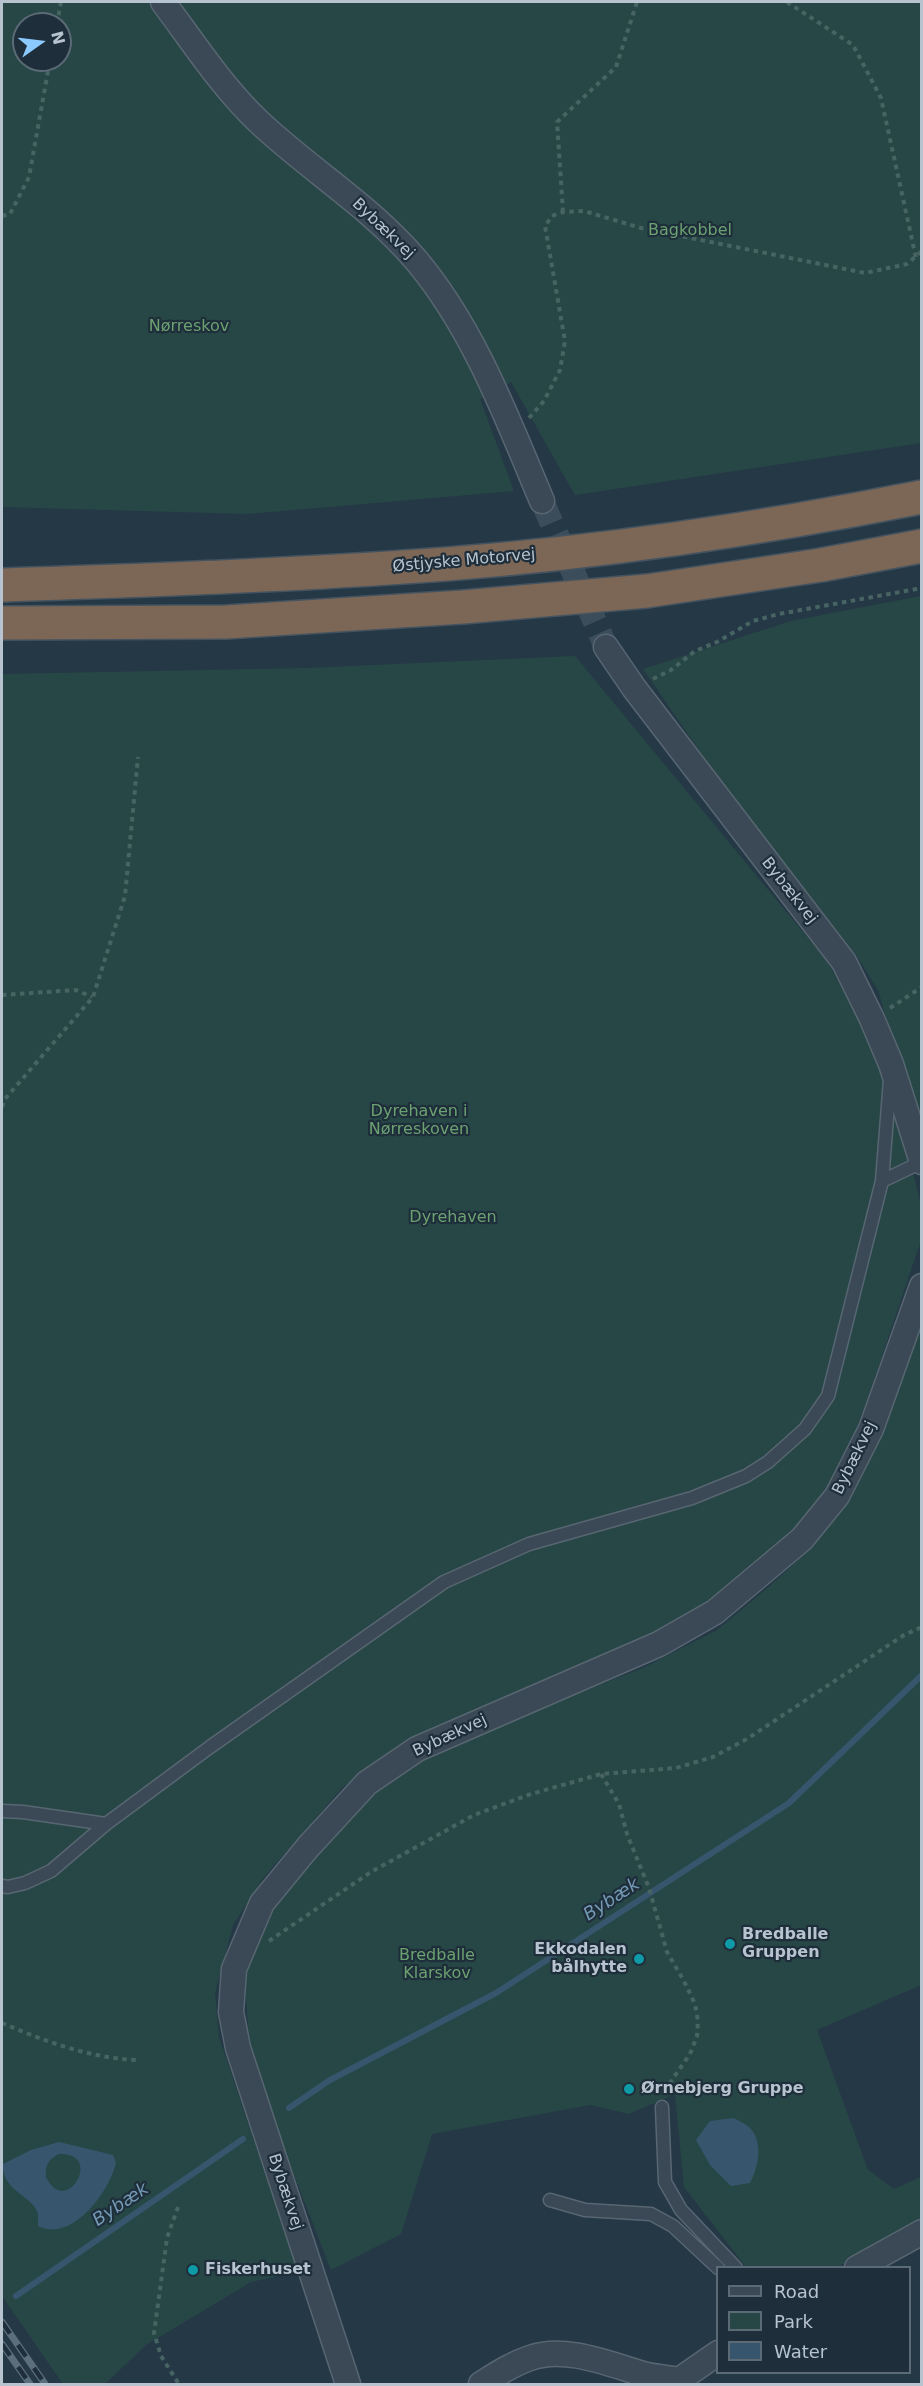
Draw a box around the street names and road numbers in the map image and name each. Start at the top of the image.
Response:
street label: Bybækvej [348,195,418,263]
street label: Østjyske Motorvej [392,545,536,577]
street label: Bybækvej [757,854,821,928]
street label: Bybækvej [829,1418,881,1498]
street label: Bybækvej [410,1711,490,1761]
street label: Bybækvej [264,2151,306,2233]

